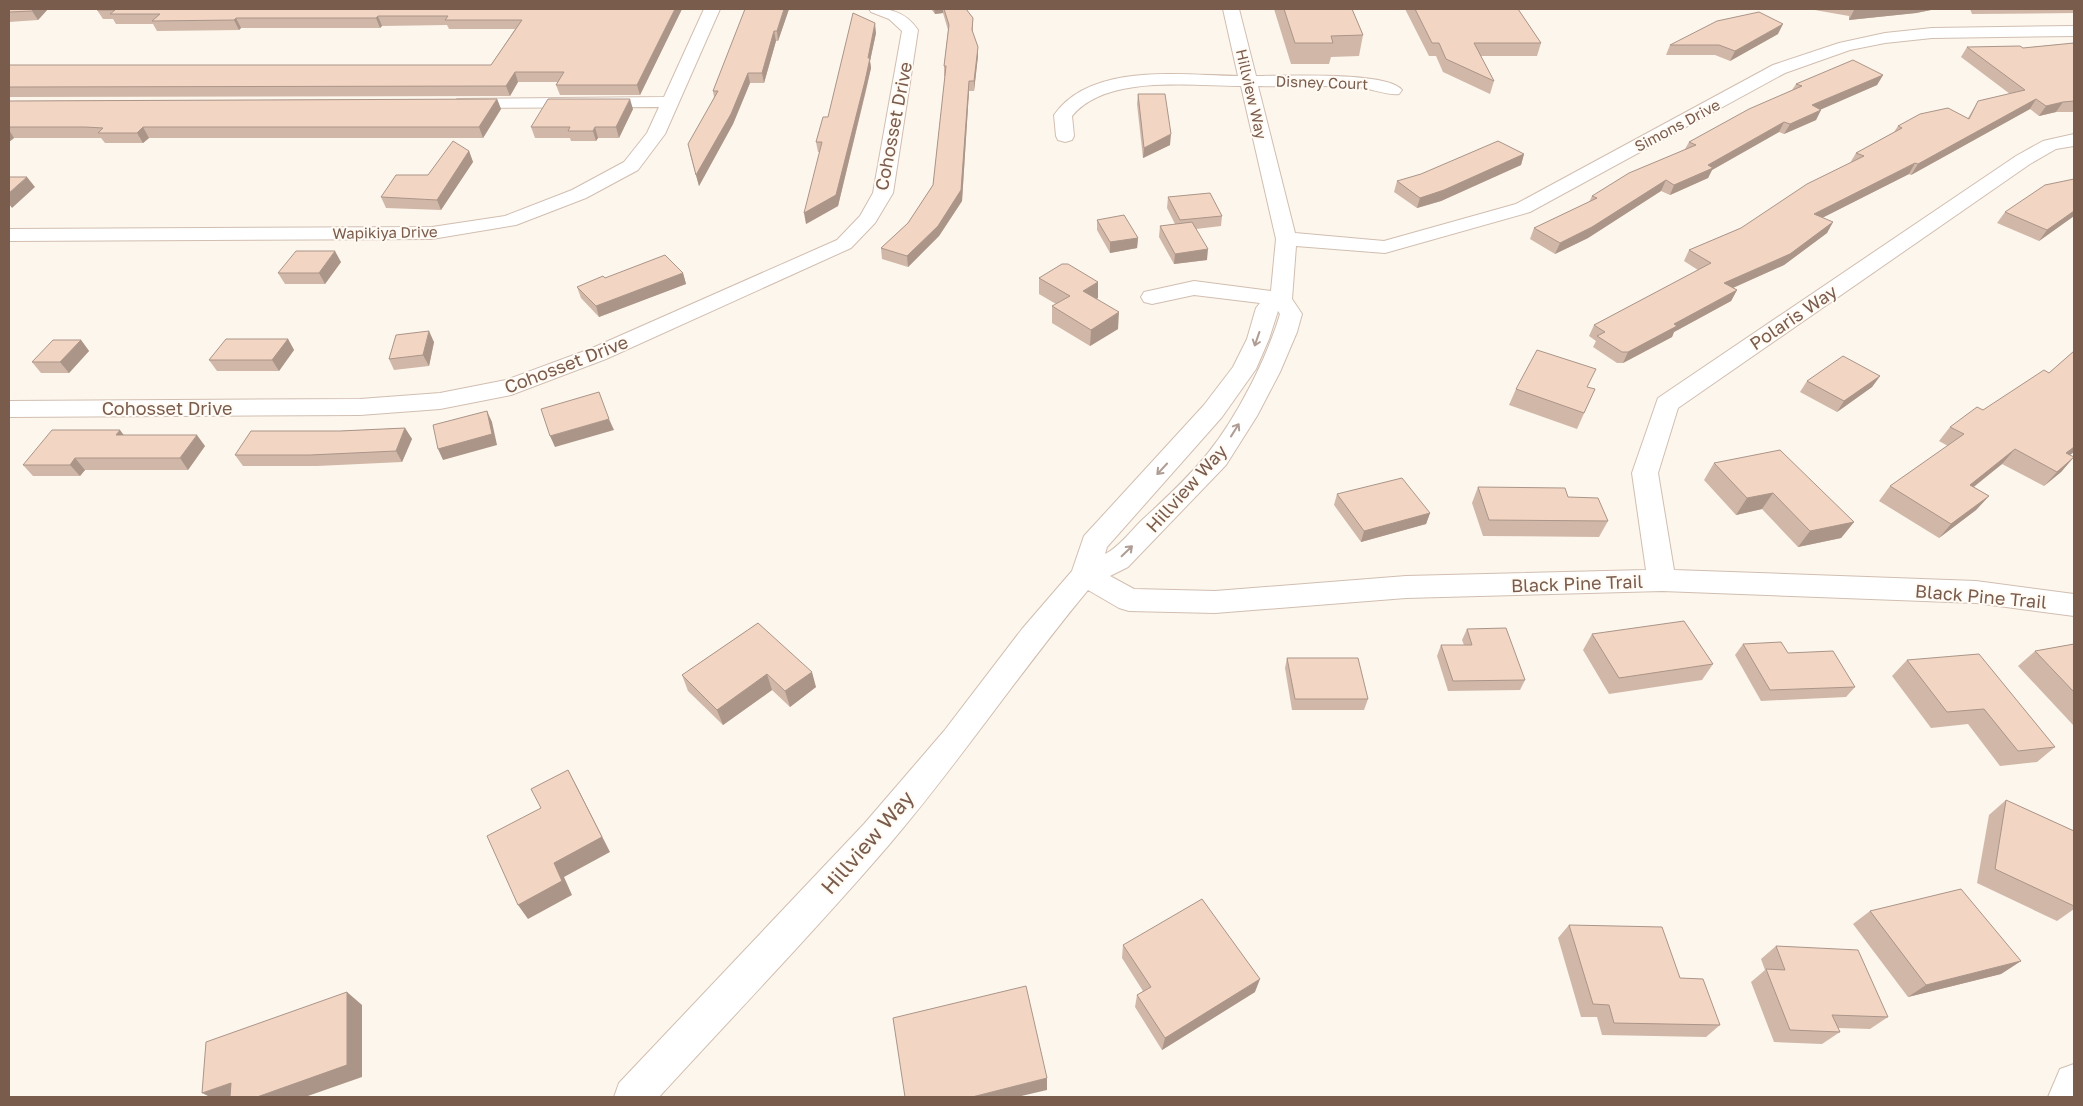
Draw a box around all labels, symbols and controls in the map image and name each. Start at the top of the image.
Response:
street label: Hillview Way [1233,47,1271,141]
street label: Cohosset Drive [870,60,916,192]
street label: Disney Court [1275,71,1369,93]
street label: Simons Drive [1631,95,1723,155]
street label: Wapikiya Drive [332,222,438,242]
street label: Polaris Way [1745,280,1841,354]
street label: Cohosset Drive [501,330,631,398]
one-way arrow [1252,330,1261,346]
street label: Cohosset Drive [102,397,232,419]
one-way arrow [1231,424,1241,438]
street label: Hillview Way [1141,440,1231,536]
one-way arrow [1156,462,1168,475]
one-way arrow [1121,545,1133,557]
street label: Black Pine Trail [1511,570,1644,596]
street label: Black Pine Trail [1914,579,2048,613]
street label: Hillview Way [815,785,919,899]

